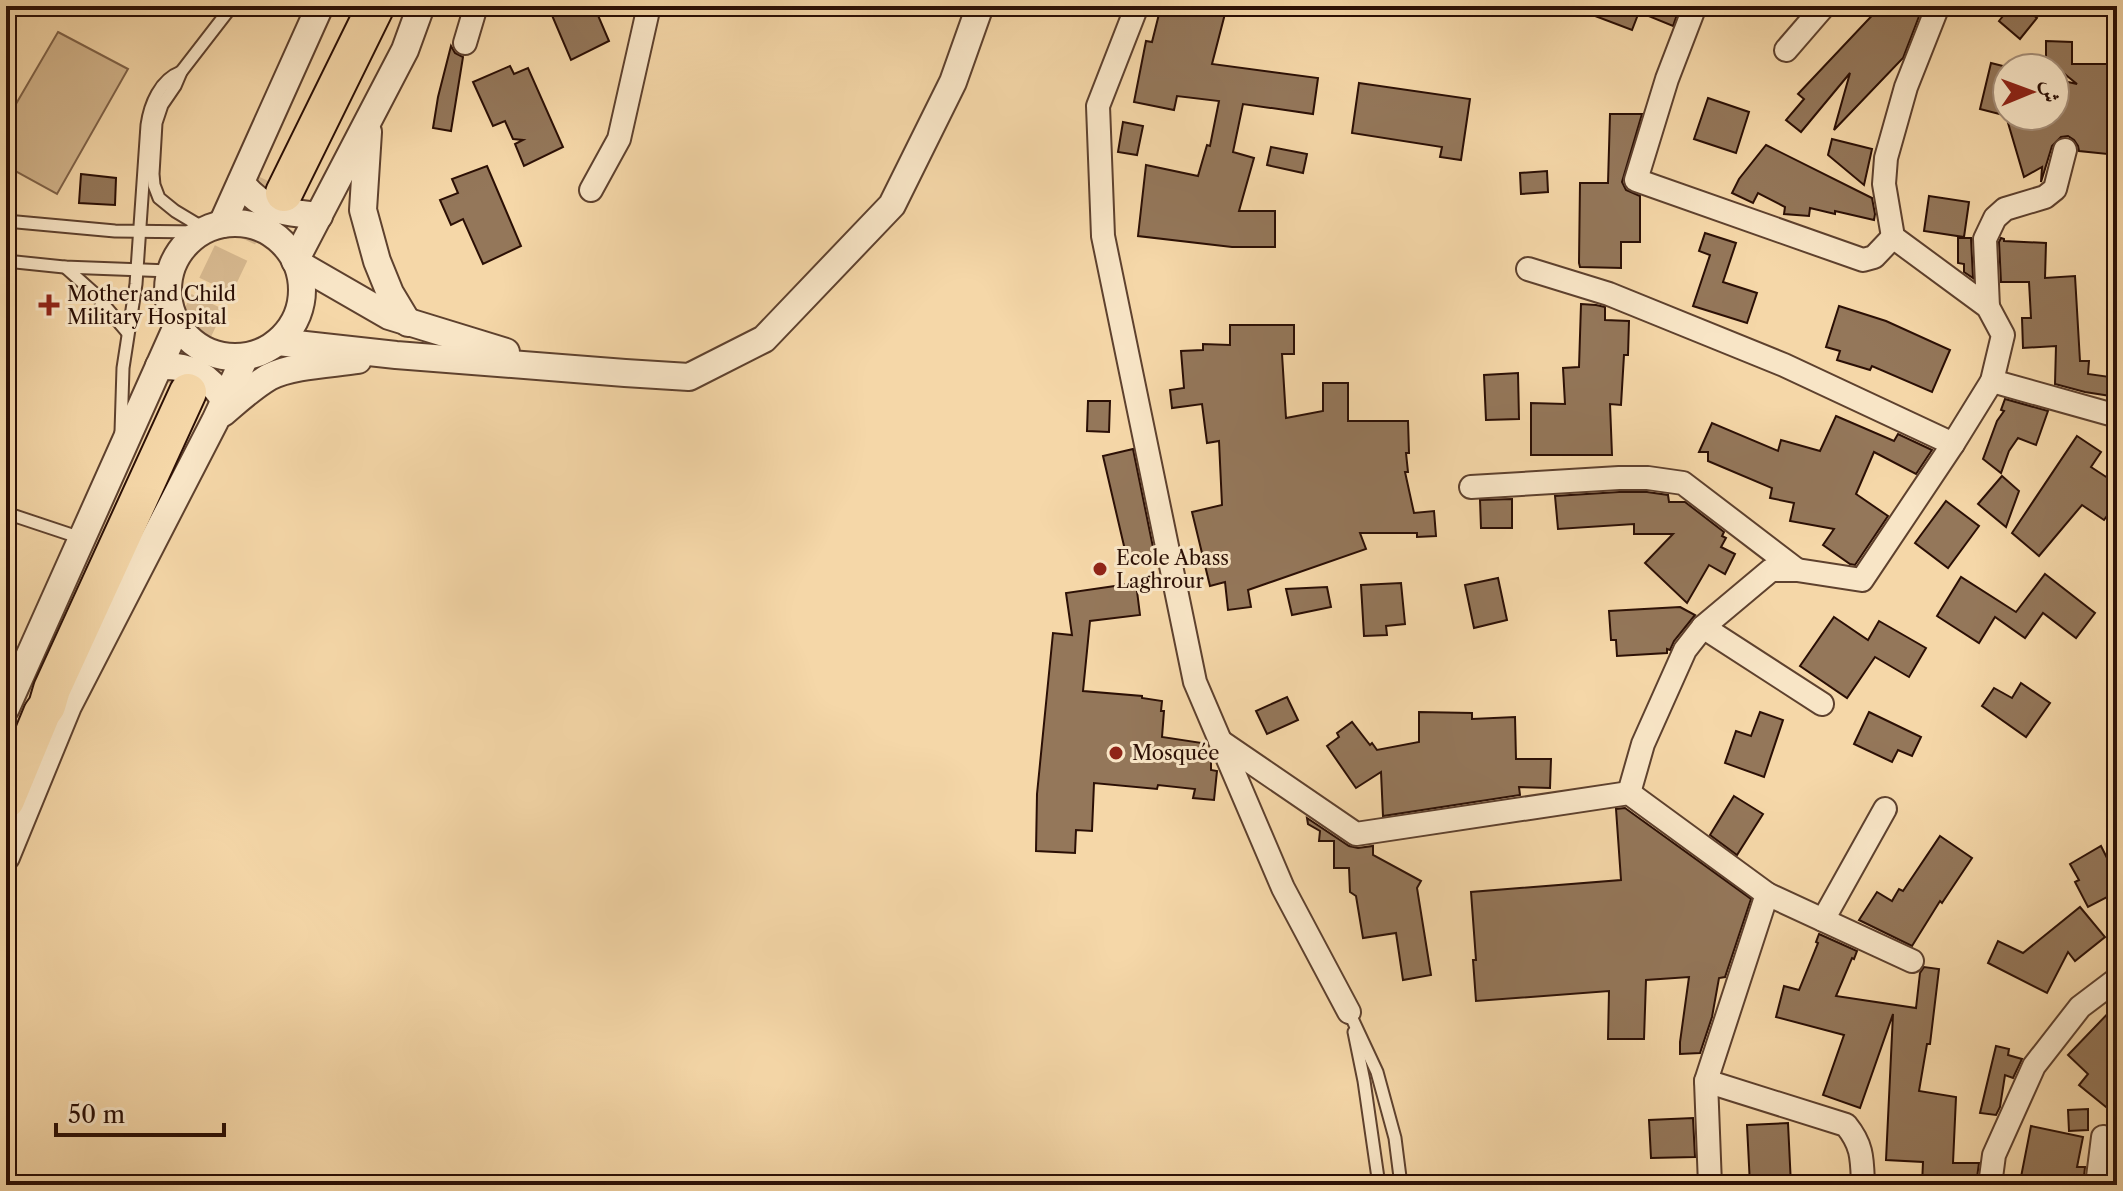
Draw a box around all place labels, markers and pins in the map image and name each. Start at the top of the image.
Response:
place label: Mother and Child Military Hospital [67,282,236,329]
marker: Mother and Child Military Hospital [38,294,60,316]
place label: Ecole Abass Laghrour [1116,546,1229,593]
marker: Ecole Abass Laghrour [1091,560,1109,578]
place label: Mosquée [1132,741,1220,765]
marker: Mosquée [1107,744,1125,762]

